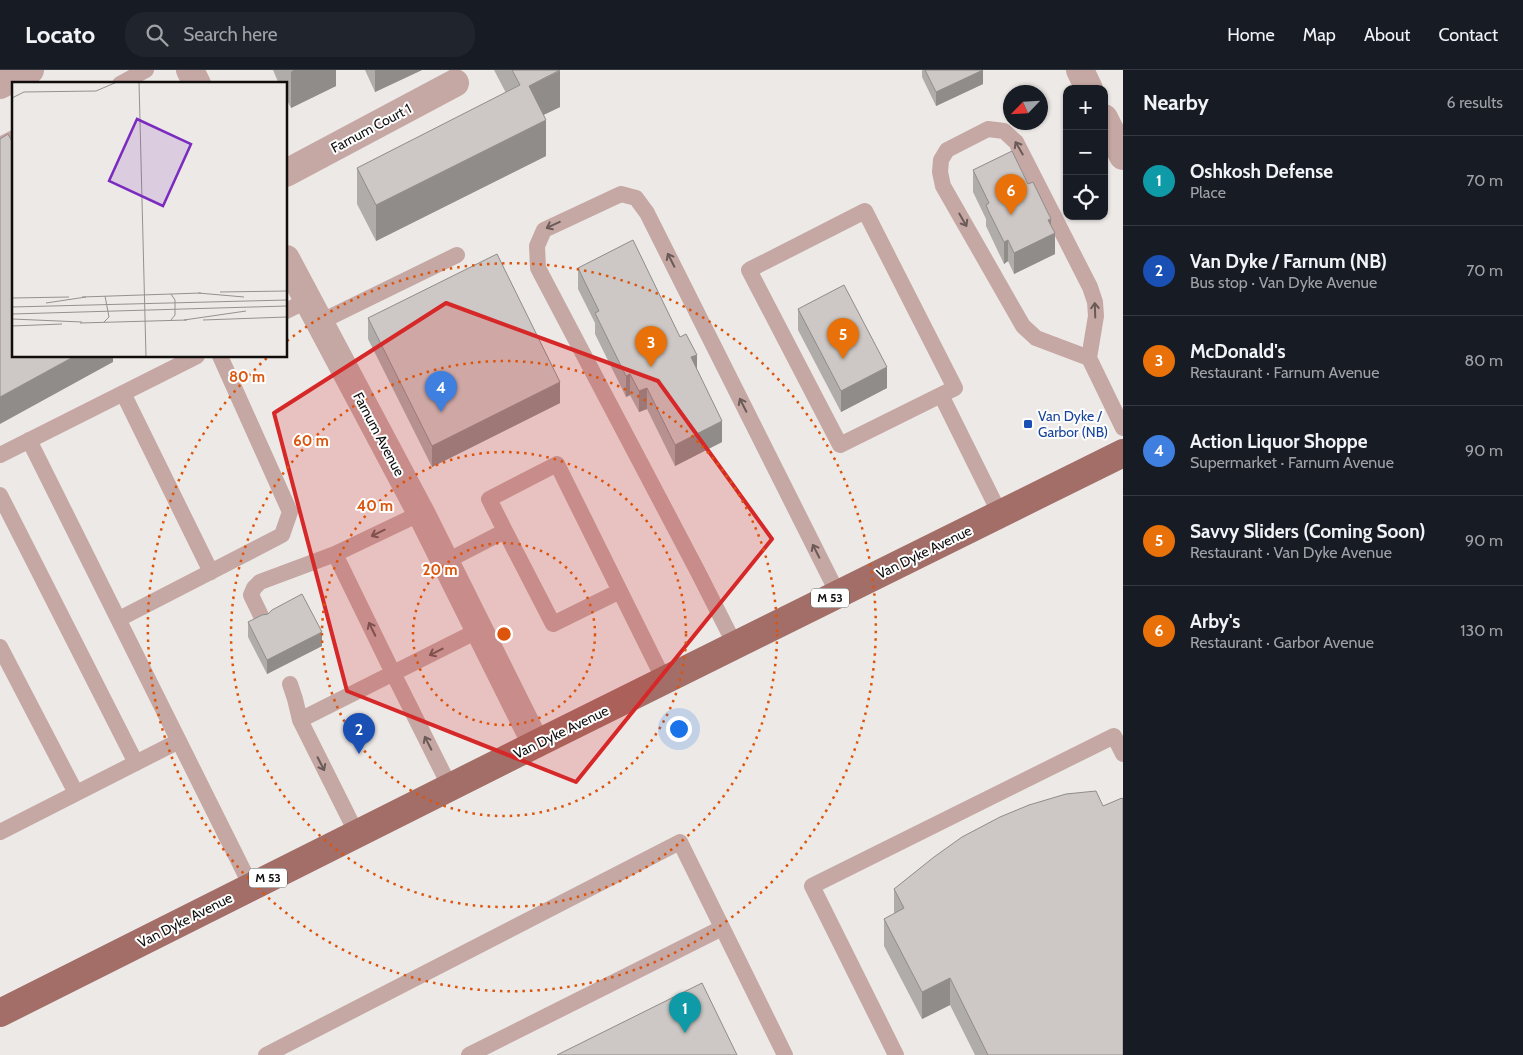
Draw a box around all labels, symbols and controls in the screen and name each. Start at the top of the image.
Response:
search box [125,12,475,57]
text: Locato [25,20,95,49]
icon: search [143,21,171,49]
text: Search here [183,23,278,46]
text: Home [1227,24,1275,46]
text: Map [1303,24,1336,46]
text: About [1364,24,1410,46]
text: Contact [1438,24,1498,46]
inset map [12,82,288,358]
north arrow [1003,85,1048,130]
map controls [1063,85,1108,220]
button: + [1063,85,1108,130]
text: Nearby [1143,90,1209,115]
text: 6 results [1447,93,1503,112]
street label: Farnum Court 1 [328,99,414,157]
button: − [1063,130,1108,175]
one-way arrow [1014,141,1024,156]
text: Oshkosh Defense [1190,160,1333,183]
text: 1 [1156,171,1162,190]
text: 70 m [1466,171,1503,190]
pin: 6 [995,174,1027,215]
button: locate [1063,175,1108,220]
text: Place [1190,183,1226,202]
one-way arrow [958,212,968,227]
one-way arrow [545,221,560,231]
text: Van Dyke / Farnum (NB) [1190,250,1387,273]
one-way arrow [666,253,675,268]
text: 2 [1155,261,1163,280]
text: 70 m [1466,261,1503,280]
text: Bus stop · Van Dyke Avenue [1190,273,1377,292]
one-way arrow [1090,302,1100,318]
pin: 5 [827,318,859,359]
pin: 3 [635,326,667,367]
text: McDonald's [1190,340,1286,363]
text: 3 [1155,351,1163,370]
text: 80 m [1465,351,1503,370]
text: Restaurant · Farnum Avenue [1190,363,1379,382]
text: 80 m [229,368,265,386]
pin: 4 [425,371,457,412]
street label: Farnum Avenue [349,389,409,479]
one-way arrow [738,398,748,413]
place label: Van Dyke / Garbor (NB) [1038,407,1108,441]
marker: Van Dyke / Garbor (NB) [1022,418,1034,430]
text: Action Liquor Shoppe [1190,430,1368,453]
text: 60 m [293,432,329,450]
text: 4 [1154,441,1164,460]
text: 90 m [1465,441,1503,460]
text: Supermarket · Farnum Avenue [1190,453,1394,472]
text: 40 m [357,497,393,515]
text: Savvy Sliders (Coming Soon) [1190,520,1425,543]
street label: Van Dyke Avenue [873,521,975,583]
one-way arrow [371,529,386,539]
text: 5 [1155,531,1163,550]
text: 90 m [1465,531,1503,550]
text: Restaurant · Van Dyke Avenue [1190,543,1392,562]
one-way arrow [811,544,820,559]
text: 20 m [423,561,457,579]
road number: M 53 [811,588,849,608]
text: Arby's [1190,610,1240,633]
text: 6 [1155,621,1164,640]
text: 130 m [1460,621,1503,640]
one-way arrow [366,622,376,637]
centre of rings [495,625,513,643]
text: Restaurant · Garbor Avenue [1190,633,1374,652]
one-way arrow [429,647,444,657]
street label: Van Dyke Avenue [510,701,612,763]
pin: 2 [343,713,375,754]
your location [666,716,692,742]
one-way arrow [423,736,433,751]
one-way arrow [317,756,326,771]
road number: M 53 [249,868,287,888]
street label: Van Dyke Avenue [135,888,235,952]
pin: 1 [669,992,701,1033]

